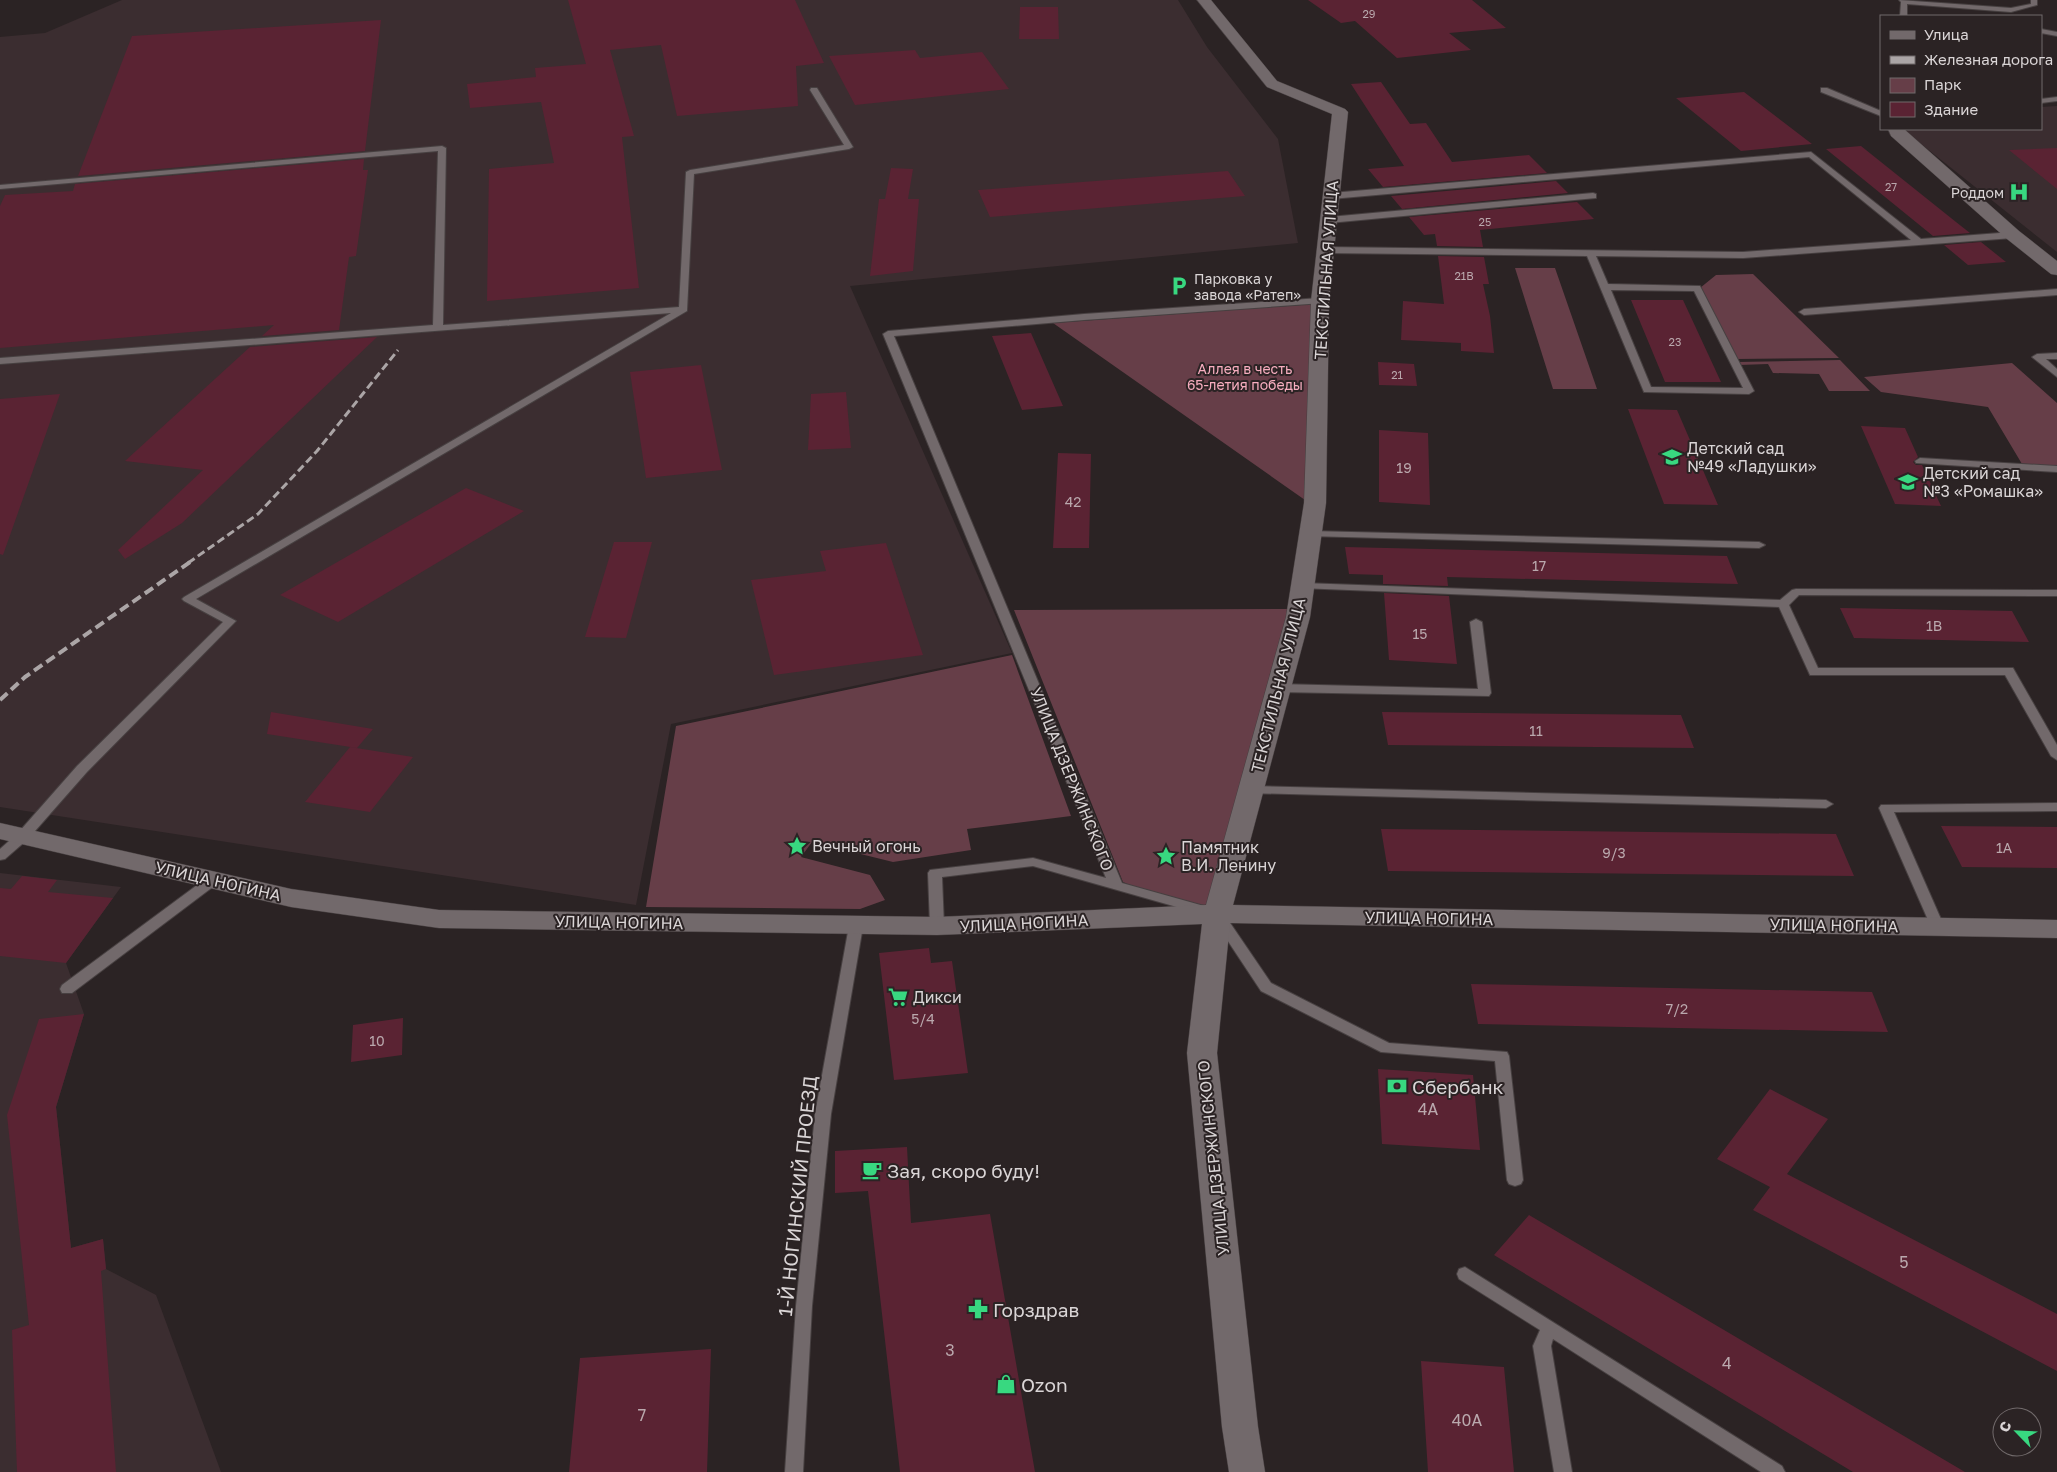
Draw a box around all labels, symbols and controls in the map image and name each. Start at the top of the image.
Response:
house number: 29 [1362,7,1376,20]
legend [1880,15,2042,130]
text: Улица [1924,25,1969,43]
text: Железная дорога [1924,50,2053,68]
text: Парк [1924,75,1962,93]
text: Здание [1924,100,1978,118]
street label: ТЕКСТИЛЬНАЯ УЛИЦА [1310,179,1342,360]
house number: 27 [1885,180,1897,193]
hospital icon: Роддом [2008,181,2030,203]
place label: Роддом [1951,184,2004,201]
house number: 25 [1479,215,1491,228]
house number: 21В [1454,269,1474,282]
place label: Парковка у завода «Ратеп» [1194,270,1301,303]
parking icon: Парковка у завода «Ратеп» [1168,275,1190,297]
house number: 23 [1669,335,1681,348]
park label: Аллея в честь 65-летия победы [1187,360,1303,393]
house number: 21 [1391,368,1403,381]
place label: Детский сад №49 «Ладушки» [1687,438,1817,476]
school or university icon: Детский сад №49 «Ладушки» [1661,446,1683,468]
house number: 19 [1396,459,1412,476]
place label: Детский сад №3 «Ромашка» [1923,463,2043,501]
school or university icon: Детский сад №3 «Ромашка» [1897,471,1919,493]
house number: 42 [1065,493,1081,510]
house number: 17 [1532,557,1546,574]
street label: ТЕКСТИЛЬНАЯ УЛИЦА [1247,595,1310,775]
house number: 1В [1926,617,1942,634]
house number: 15 [1413,625,1427,642]
street label: УЛИЦА ДЗЕРЖИНСКОГО [1026,684,1118,874]
house number: 11 [1529,722,1543,739]
place icon: Вечный огонь [786,835,808,857]
place label: Вечный огонь [812,836,921,856]
place label: Памятник В.И. Ленину [1181,837,1276,875]
house number: 1А [1996,839,2013,856]
house number: 9/3 [1602,844,1626,861]
place icon: Памятник В.И. Ленину [1155,845,1177,867]
street label: УЛИЦА НОГИНА [153,857,283,905]
street label: УЛИЦА НОГИНА [1364,907,1494,929]
street label: УЛИЦА НОГИНА [959,910,1089,936]
street label: УЛИЦА НОГИНА [554,911,684,933]
street label: УЛИЦА НОГИНА [1769,914,1899,936]
supermarket icon: Дикси [887,986,909,1008]
place label: Дикси [913,987,962,1007]
house number: 7/2 [1666,1000,1688,1017]
house number: 5/4 [911,1010,935,1027]
house number: 10 [369,1032,385,1049]
street label: УЛИЦА ДЗЕРЖИНСКОГО [1193,1059,1233,1257]
street label: 1-Й НОГИНСКИЙ ПРОЕЗД [773,1074,821,1317]
bank icon: Сбербанк [1386,1075,1408,1097]
place label: Сбербанк [1412,1075,1504,1098]
house number: 4А [1418,1099,1439,1119]
cafe icon: Зая, скоро буду! [861,1159,883,1181]
place label: Зая, скоро буду! [887,1159,1040,1182]
house number: 5 [1899,1252,1909,1272]
pharmacy icon: Горздрав [967,1298,989,1320]
place label: Горздрав [993,1298,1079,1321]
house number: 3 [945,1340,955,1360]
house number: 4 [1722,1353,1732,1373]
shop icon: Ozon [995,1373,1017,1395]
place label: Ozon [1021,1373,1068,1396]
house number: 7 [638,1405,646,1425]
north arrow [1992,1407,2042,1457]
house number: 40А [1452,1410,1482,1430]
text: С [1995,1418,2014,1435]

